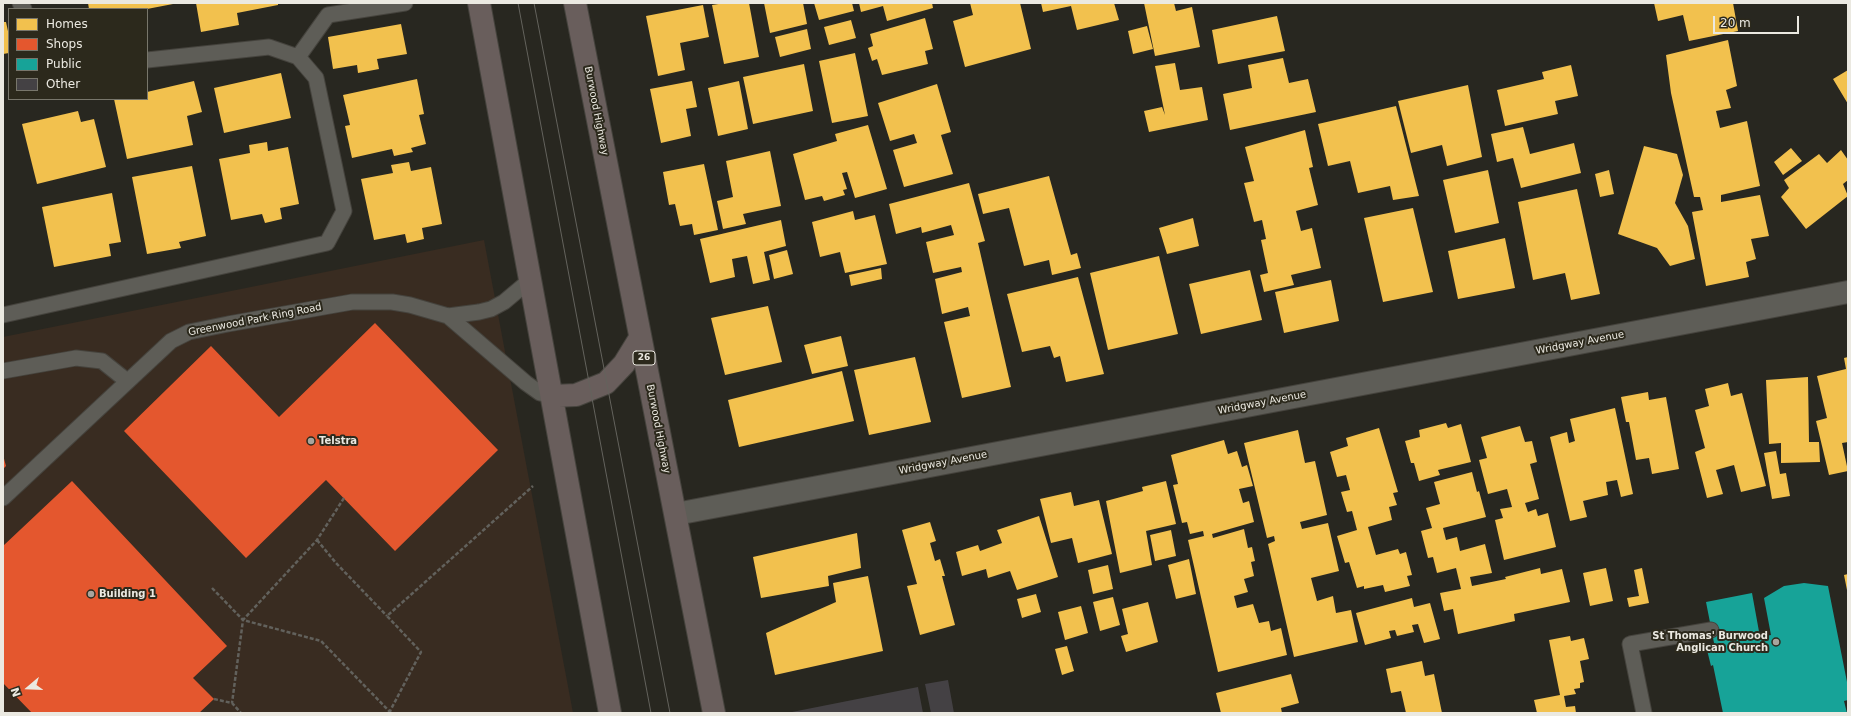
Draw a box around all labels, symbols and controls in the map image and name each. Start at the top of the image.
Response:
legend [8,8,148,100]
scale bar [1715,8,1801,34]
text: 20 m [1720,16,1751,30]
text: Homes [46,17,88,31]
text: Shops [46,37,82,51]
text: Public [46,57,82,71]
street label: Burwood Highway [581,65,611,157]
text: Other [46,77,80,91]
street label: Greenwood Park Ring Road [187,301,323,339]
street label: Wridgway Avenue [1535,329,1625,357]
road number: 26 [633,351,655,365]
street label: Burwood Highway [643,383,673,475]
street label: Wridgway Avenue [1217,389,1307,417]
place label: Telstra [319,435,357,447]
marker: Telstra [306,436,316,446]
street label: Wridgway Avenue [898,449,988,477]
place label: Building 1 [99,588,156,600]
marker: Building 1 [86,589,96,599]
place label: St Thomas' Burwood Anglican Church [1652,630,1768,654]
marker: St Thomas' Burwood Anglican Church [1771,637,1781,647]
north arrow [8,668,48,708]
text: N [9,686,24,699]

